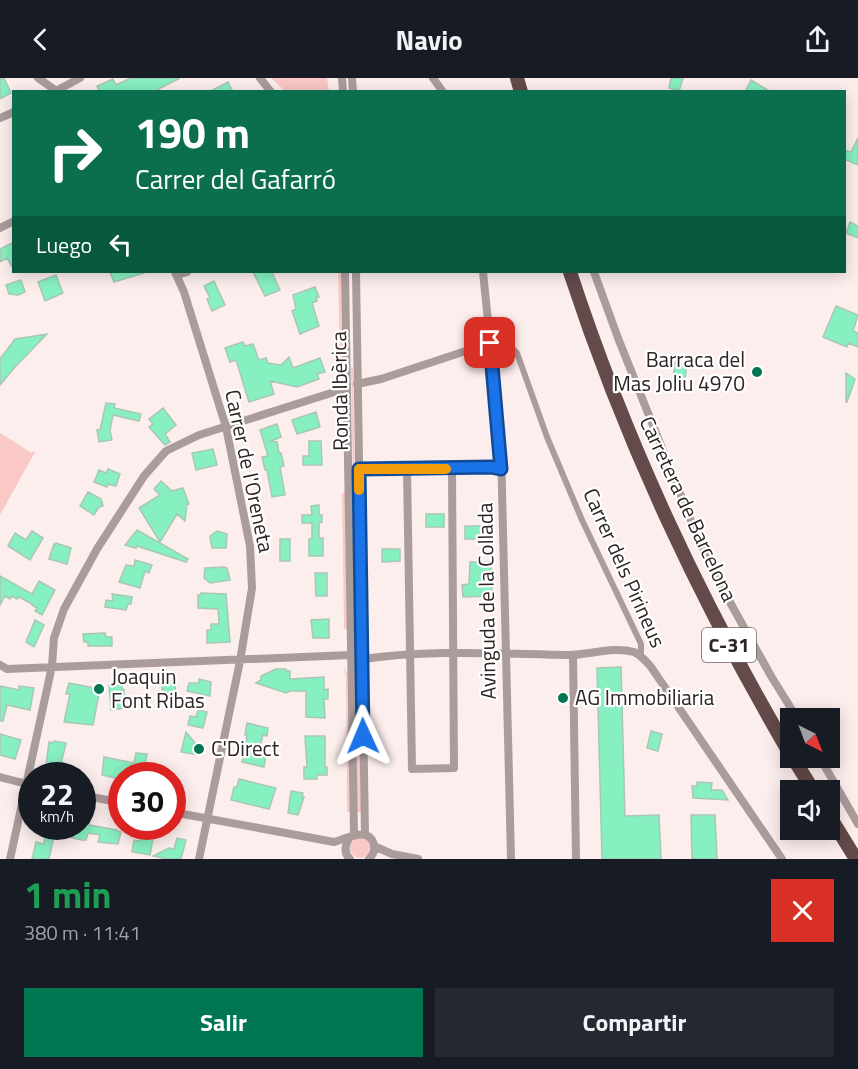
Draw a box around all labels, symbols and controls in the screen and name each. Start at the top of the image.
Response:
text: Navio [395,19,463,60]
icon: back [24,23,57,56]
icon: share [801,23,834,56]
text: 190 m [135,100,250,164]
icon: right [36,114,114,192]
text: Carrer del Gafarró [135,158,336,199]
text: Luego [36,228,92,262]
icon: left [104,228,137,261]
pin [464,317,515,368]
icon: arrive [473,326,506,359]
street label: Ronda Ibèrica [322,330,356,451]
place label: Barraca del Mas Joliu 4970 [613,343,745,399]
marker: Barraca del Mas Joliu 4970 [750,365,764,379]
street label: Carrer de l'Oreneta [217,387,283,556]
street label: Carretera de Barcelona [632,411,746,607]
street label: Carrer dels Pirineus [575,483,674,652]
street label: Avinguda de la Collada [468,502,504,700]
road number: C-31 [702,628,756,662]
place label: Joaquin Font Ribas [111,660,205,716]
place label: AG Immobiliaria [575,681,715,713]
marker: Joaquin Font Ribas [92,682,106,696]
marker: AG Immobiliaria [556,691,570,705]
position arrow [331,704,395,768]
north arrow [780,708,840,768]
map controls [780,708,840,840]
place label: C'Direct [211,732,280,764]
marker: C'Direct [192,742,206,756]
speed limit sign: 30 [108,762,186,840]
text: 22 [40,771,74,817]
button: sound [780,780,840,840]
text: km/h [40,805,74,828]
text: 1 min [24,867,111,922]
button: close [771,879,834,942]
text: 380 m · 11:41 [24,917,141,948]
button: Salir [24,988,423,1057]
button: Compartir [435,988,834,1057]

